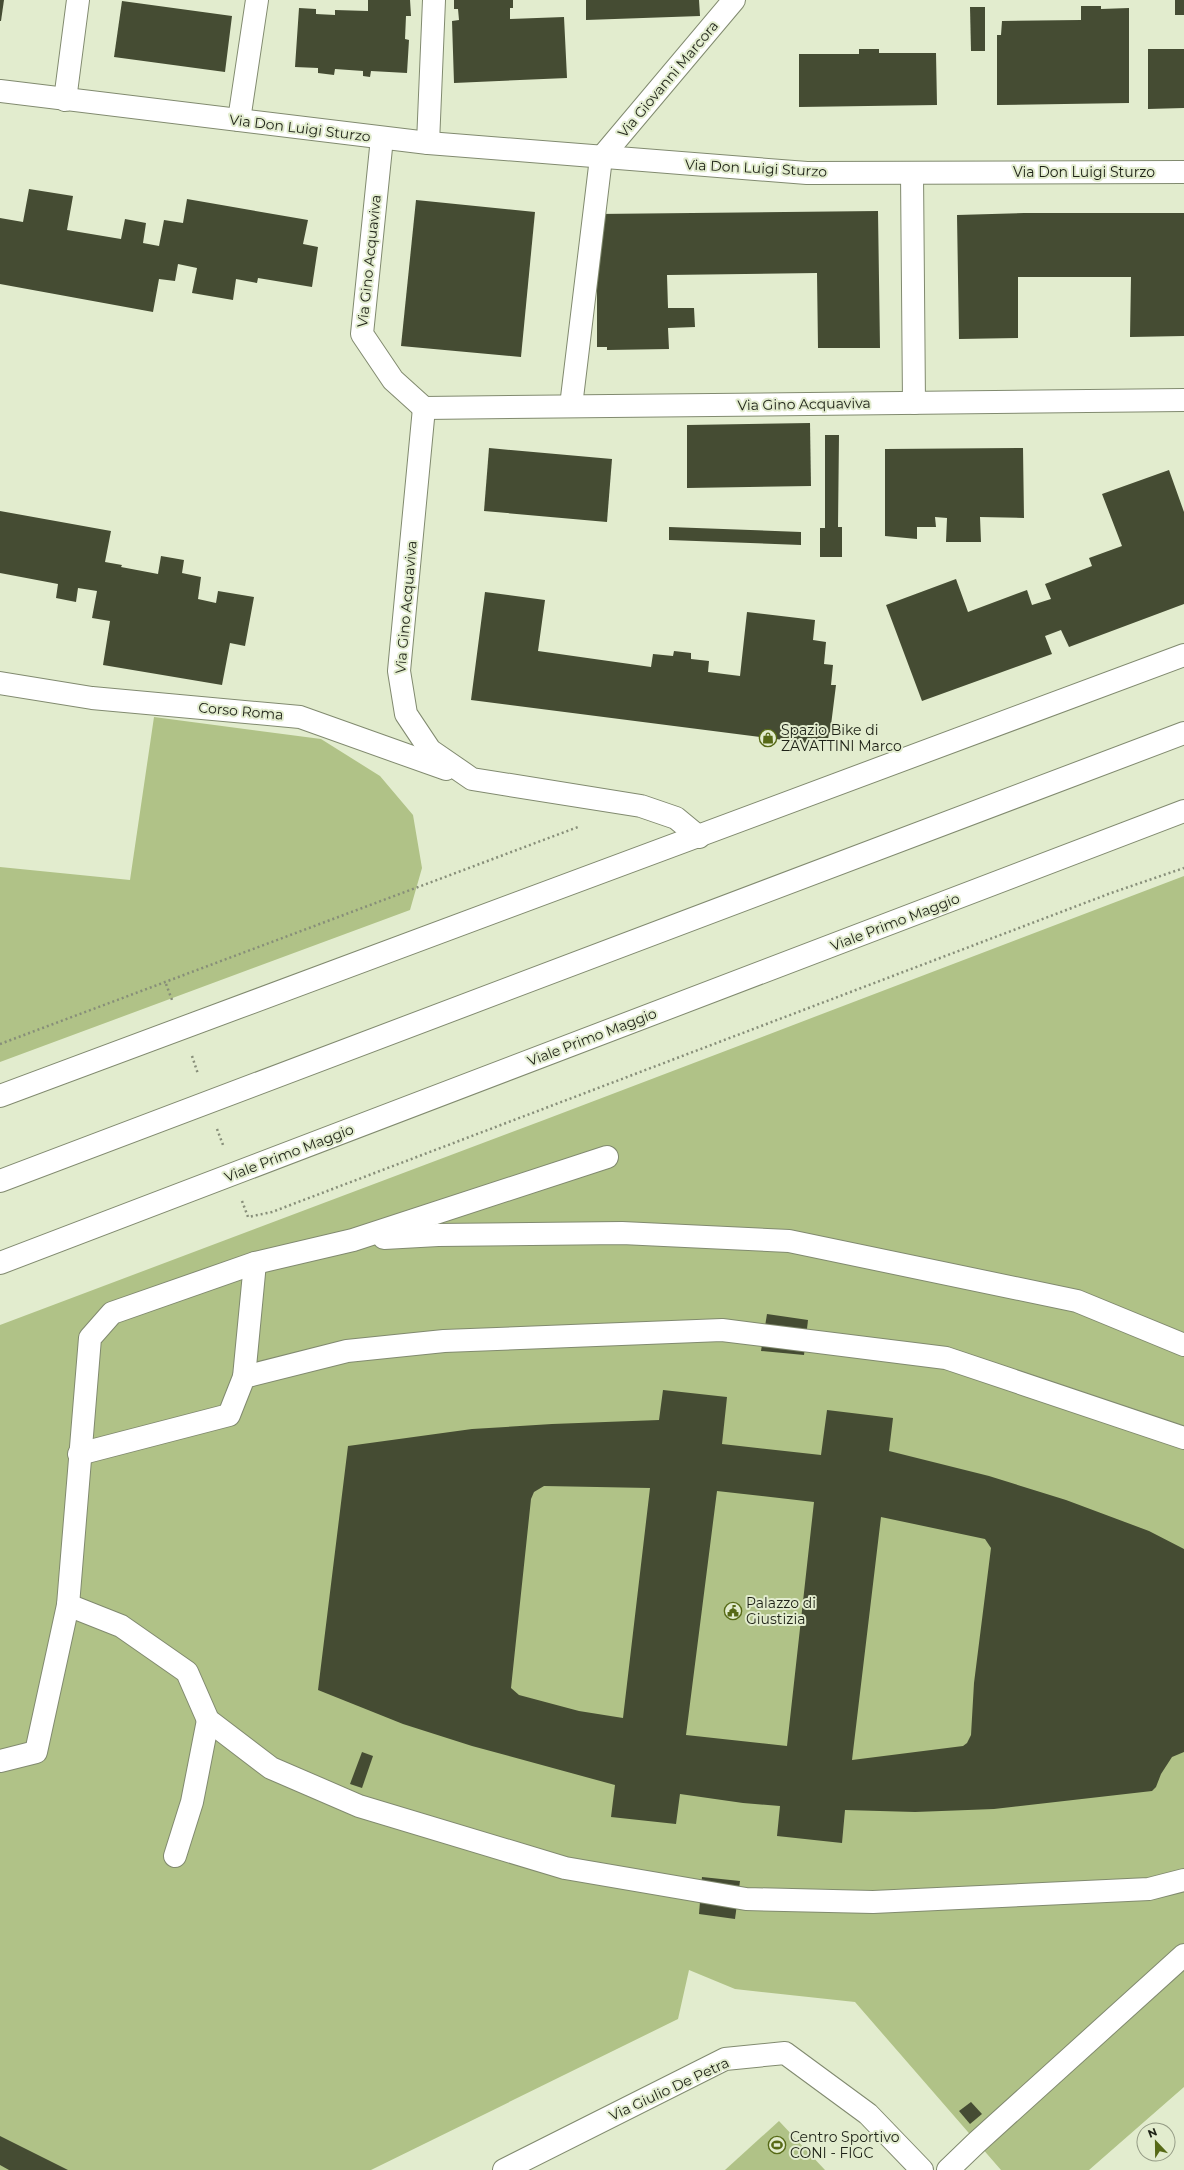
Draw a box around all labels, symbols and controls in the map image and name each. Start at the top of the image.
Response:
street label: Via Giovanni Marcora [614,17,722,141]
street label: Via Don Luigi Sturzo [228,110,372,146]
street label: Via Don Luigi Sturzo [685,155,828,181]
street label: Via Don Luigi Sturzo [1013,163,1155,181]
street label: Via Gino Acquaviva [353,194,385,328]
street label: Via Gino Acquaviva [737,394,871,414]
street label: Via Gino Acquaviva [391,540,421,674]
street label: Corso Roma [198,698,284,724]
place label: Spazio Bike di ZAVATTINI Marco [781,721,902,755]
shop icon: Spazio Bike di ZAVATTINI Marco [758,728,778,748]
street label: Viale Primo Maggio [828,889,962,955]
street label: Viale Primo Maggio [525,1004,659,1070]
street label: Viale Primo Maggio [222,1120,356,1186]
place label: Palazzo di Giustizia [746,1594,816,1628]
public building icon: Palazzo di Giustizia [723,1601,743,1621]
street label: Via Giulio De Petra [606,2053,732,2125]
north arrow [1136,2122,1176,2162]
text: N [1146,2125,1159,2141]
place label: Centro Sportivo CONI - FIGC [790,2128,900,2162]
sports icon: Centro Sportivo CONI - FIGC [767,2135,787,2155]

